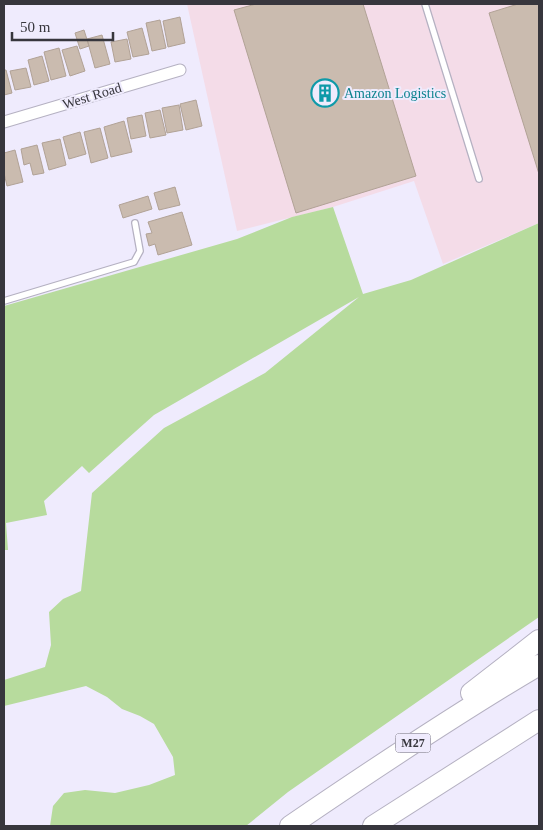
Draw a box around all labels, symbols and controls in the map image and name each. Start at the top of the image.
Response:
scale bar [12,10,114,42]
text: 50 m [20,19,51,35]
building icon: Amazon Logistics [310,78,340,108]
street label: West Road [61,80,123,112]
place label: Amazon Logistics [344,86,446,101]
road number: M27 [396,734,430,752]

